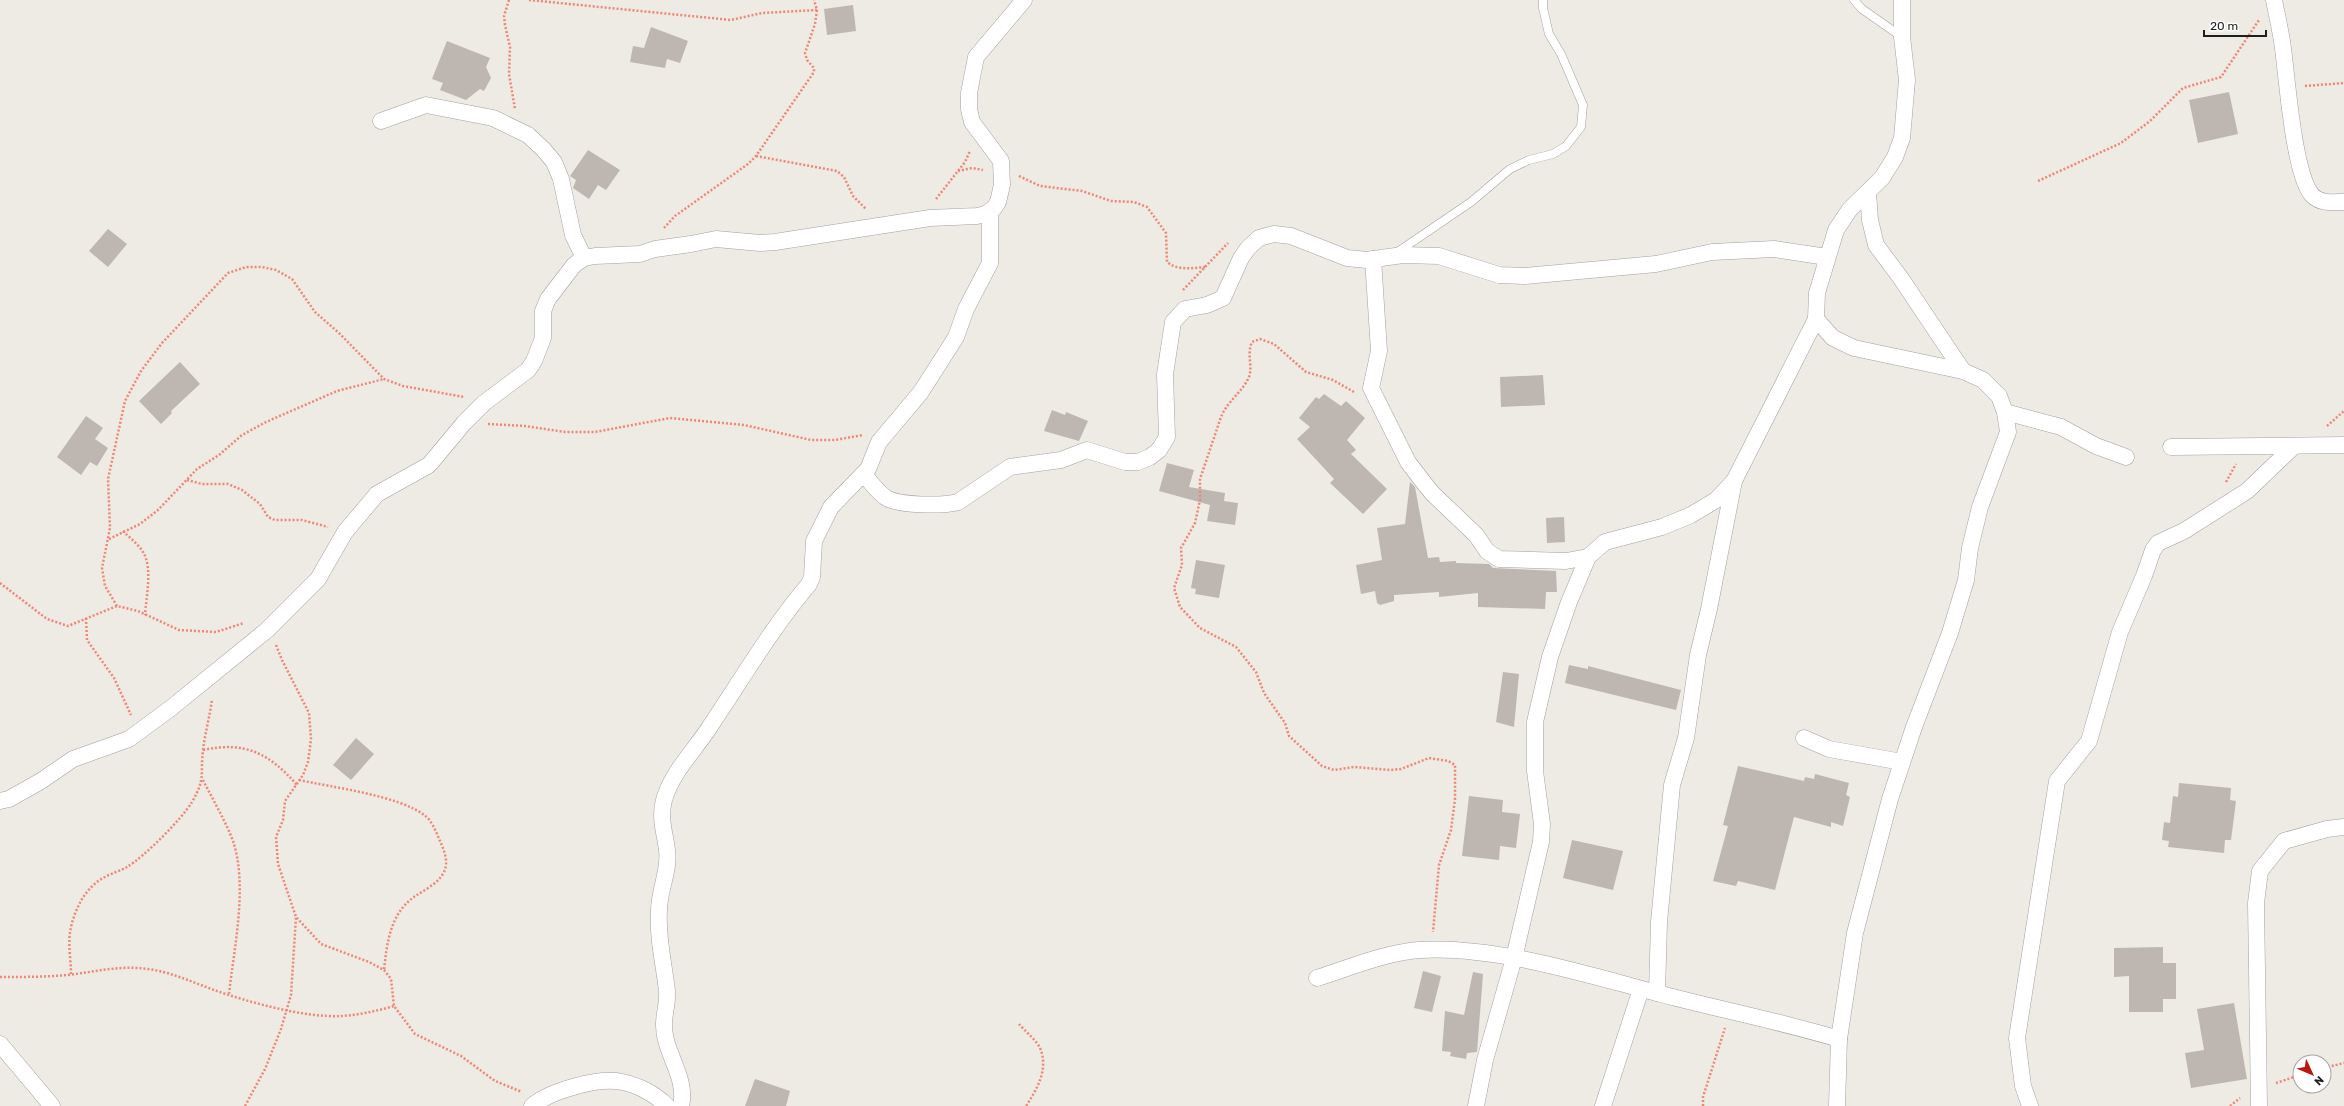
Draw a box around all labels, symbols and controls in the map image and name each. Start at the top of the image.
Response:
scale bar [2204,12,2266,38]
text: 20 m [2210,19,2238,33]
north arrow [2292,1054,2332,1094]
text: N [2311,1073,2326,1088]

